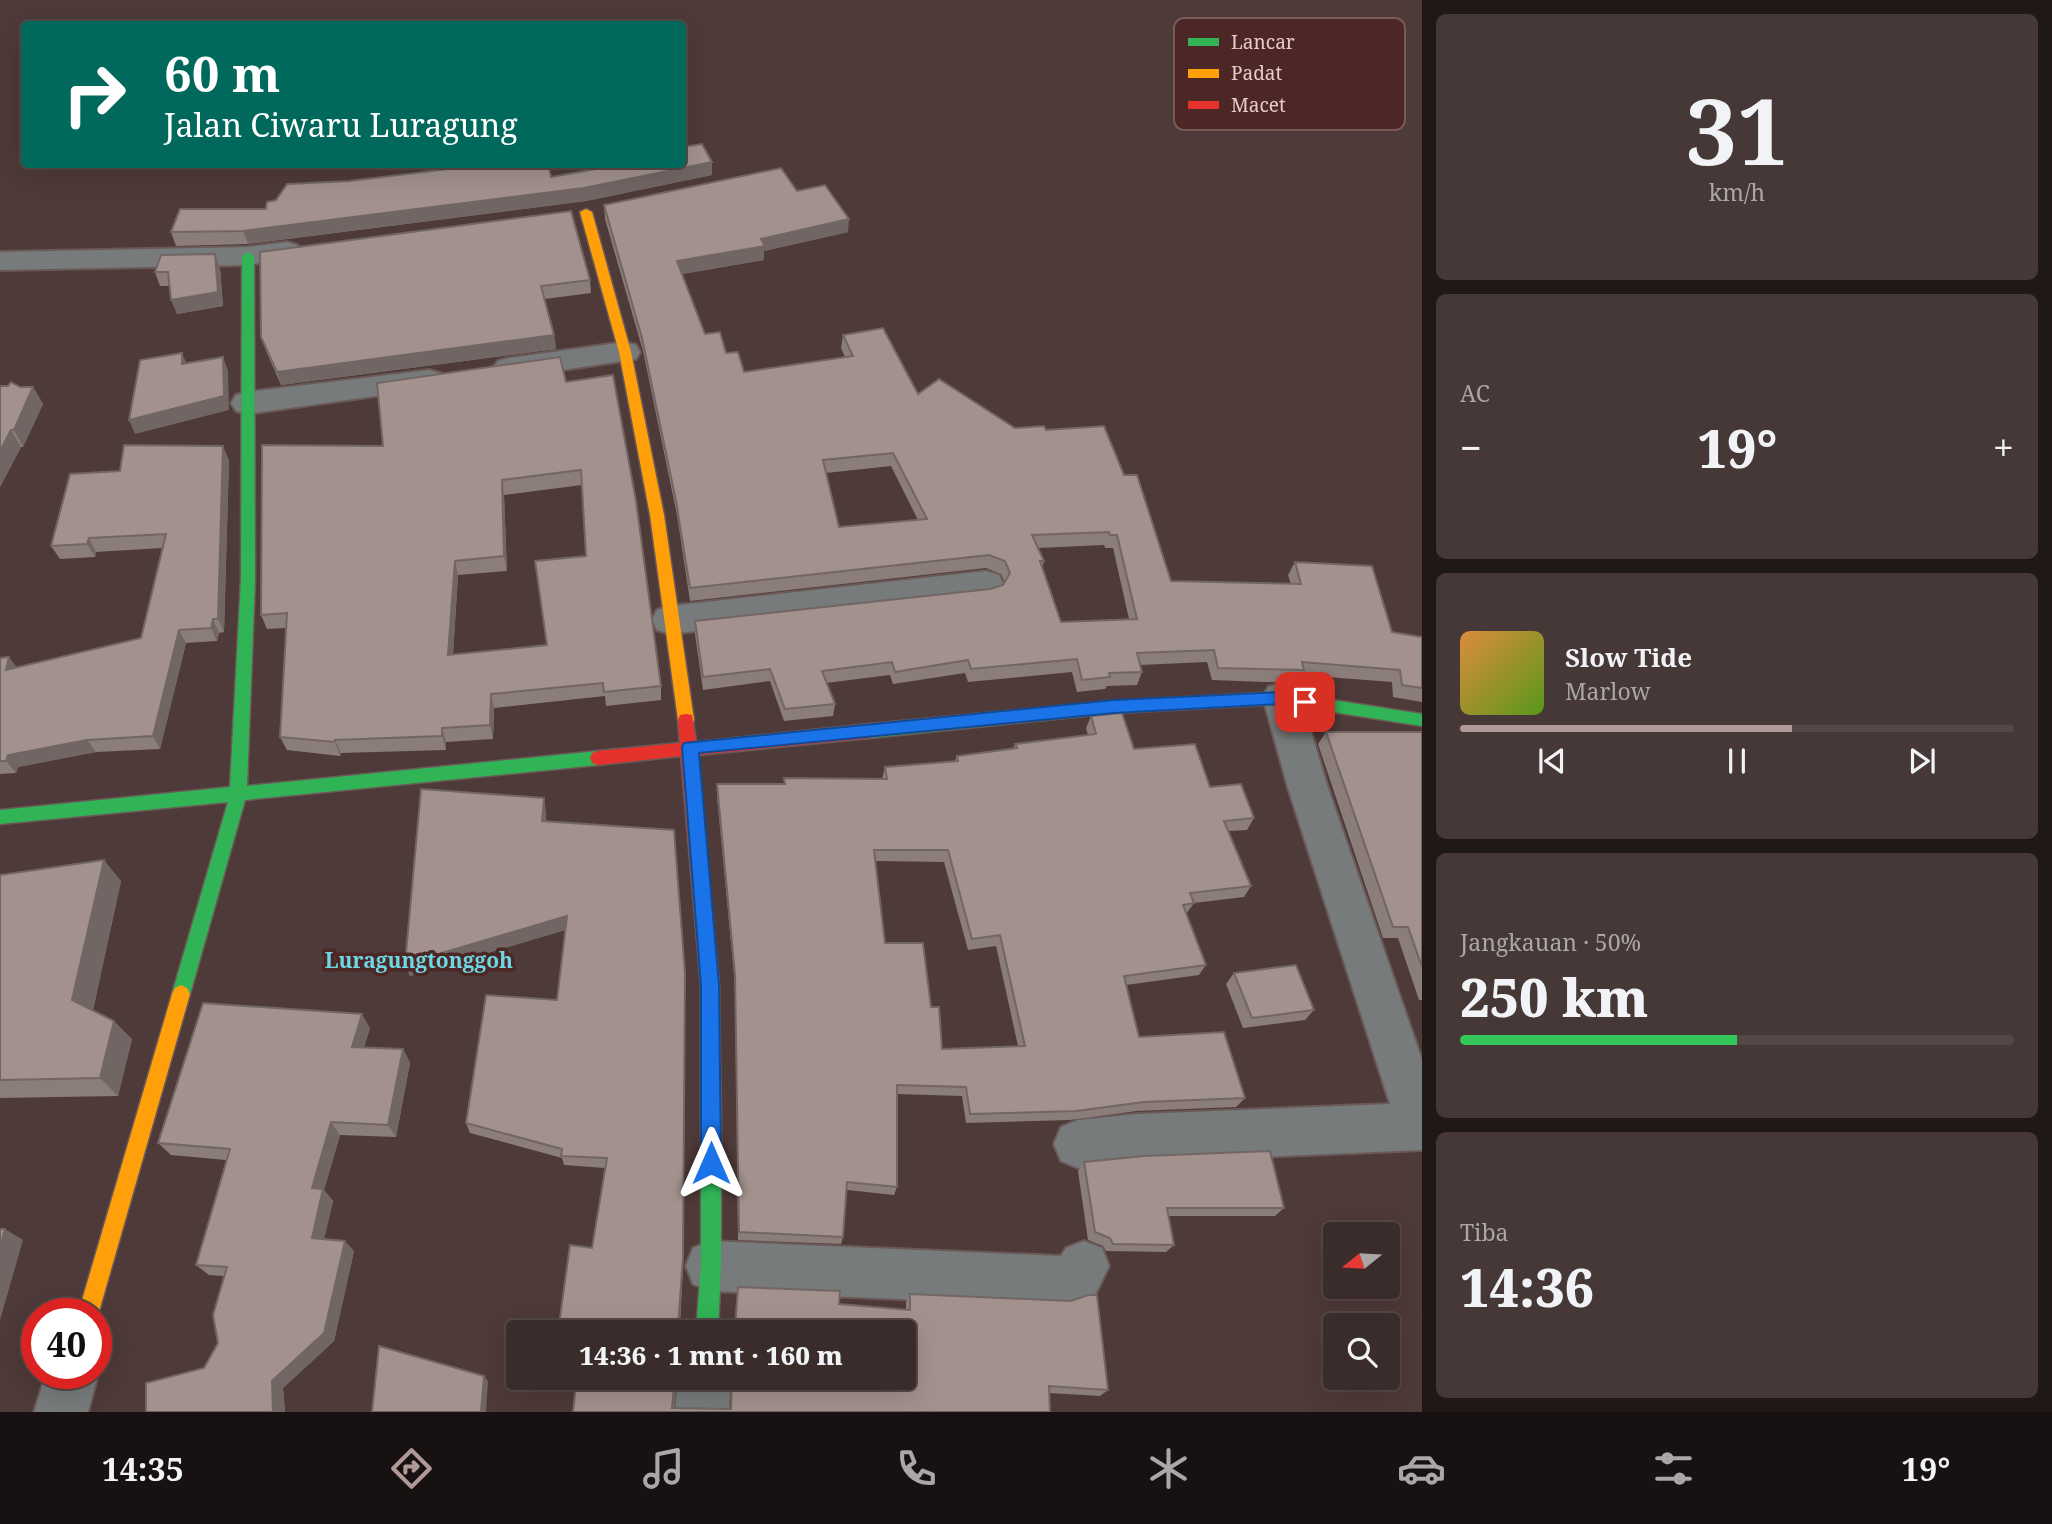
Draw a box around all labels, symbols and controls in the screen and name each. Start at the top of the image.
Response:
legend [1174,18,1405,130]
text: Lancar [1231,29,1295,55]
text: 60 m [164,40,280,106]
icon: right [49,49,140,140]
text: Padat [1231,60,1283,86]
text: 31 [1686,68,1788,192]
text: Macet [1231,92,1286,118]
text: Jalan Ciwaru Luragung [164,103,518,146]
text: km/h [1709,176,1765,208]
text: AC [1460,377,1490,409]
text: 19° [1697,412,1777,483]
text: − [1460,421,1482,473]
text: + [1993,421,2014,473]
text: Slow Tide [1565,639,1692,675]
pin [1275,672,1335,732]
text: Marlow [1565,675,1651,707]
icon: arrive [1286,683,1324,721]
icon: previous [1533,742,1571,780]
icon: pause [1718,742,1756,780]
icon: next [1903,742,1941,780]
text: Jangkauan · 50% [1460,926,1641,958]
district label: Luragungtonggoh [325,946,513,974]
text: 250 km [1460,961,1648,1032]
position arrow [674,1126,748,1200]
text: Tiba [1460,1216,1509,1248]
north arrow [1323,1222,1400,1298]
map controls [1323,1222,1400,1390]
text: 14:36 [1460,1251,1594,1322]
speed limit sign: 40 [21,1298,112,1389]
button: search [1323,1313,1400,1390]
text: 14:36 · 1 mnt · 160 m [579,1337,843,1373]
icon: directions [387,1444,436,1493]
icon: music [639,1444,688,1493]
icon: phone [892,1444,941,1493]
icon: climate [1144,1444,1193,1493]
icon: car [1397,1444,1446,1493]
icon: filters [1649,1444,1698,1493]
text: 14:35 [102,1447,184,1490]
text: 19° [1901,1447,1950,1490]

